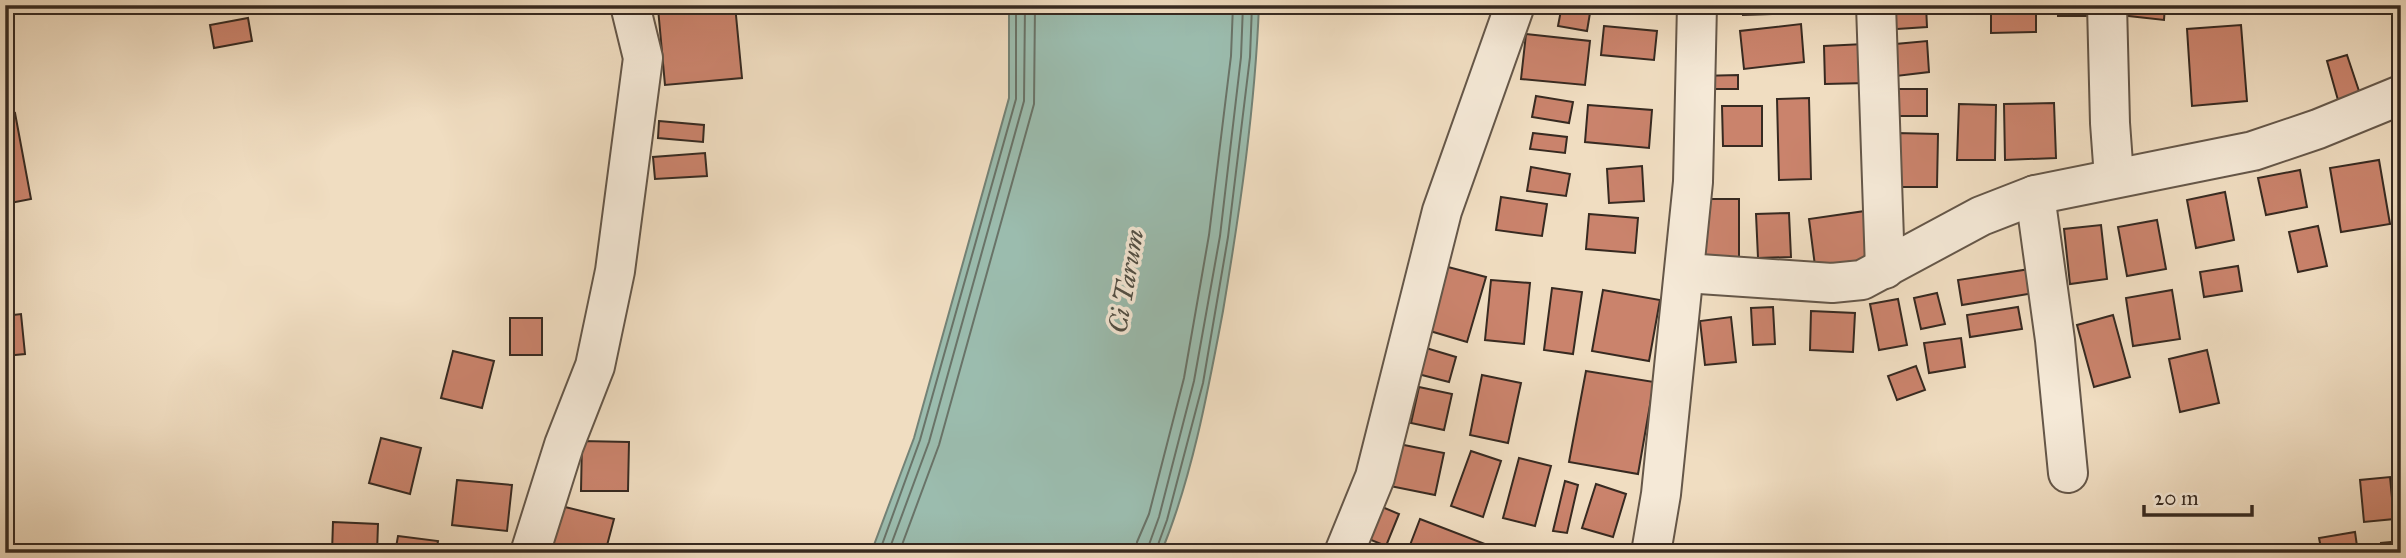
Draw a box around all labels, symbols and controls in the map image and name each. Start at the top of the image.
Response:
water label: Ci Tarum [1101,227,1151,335]
scale bar [2144,474,2252,518]
text: 20 m [2154,485,2199,511]

